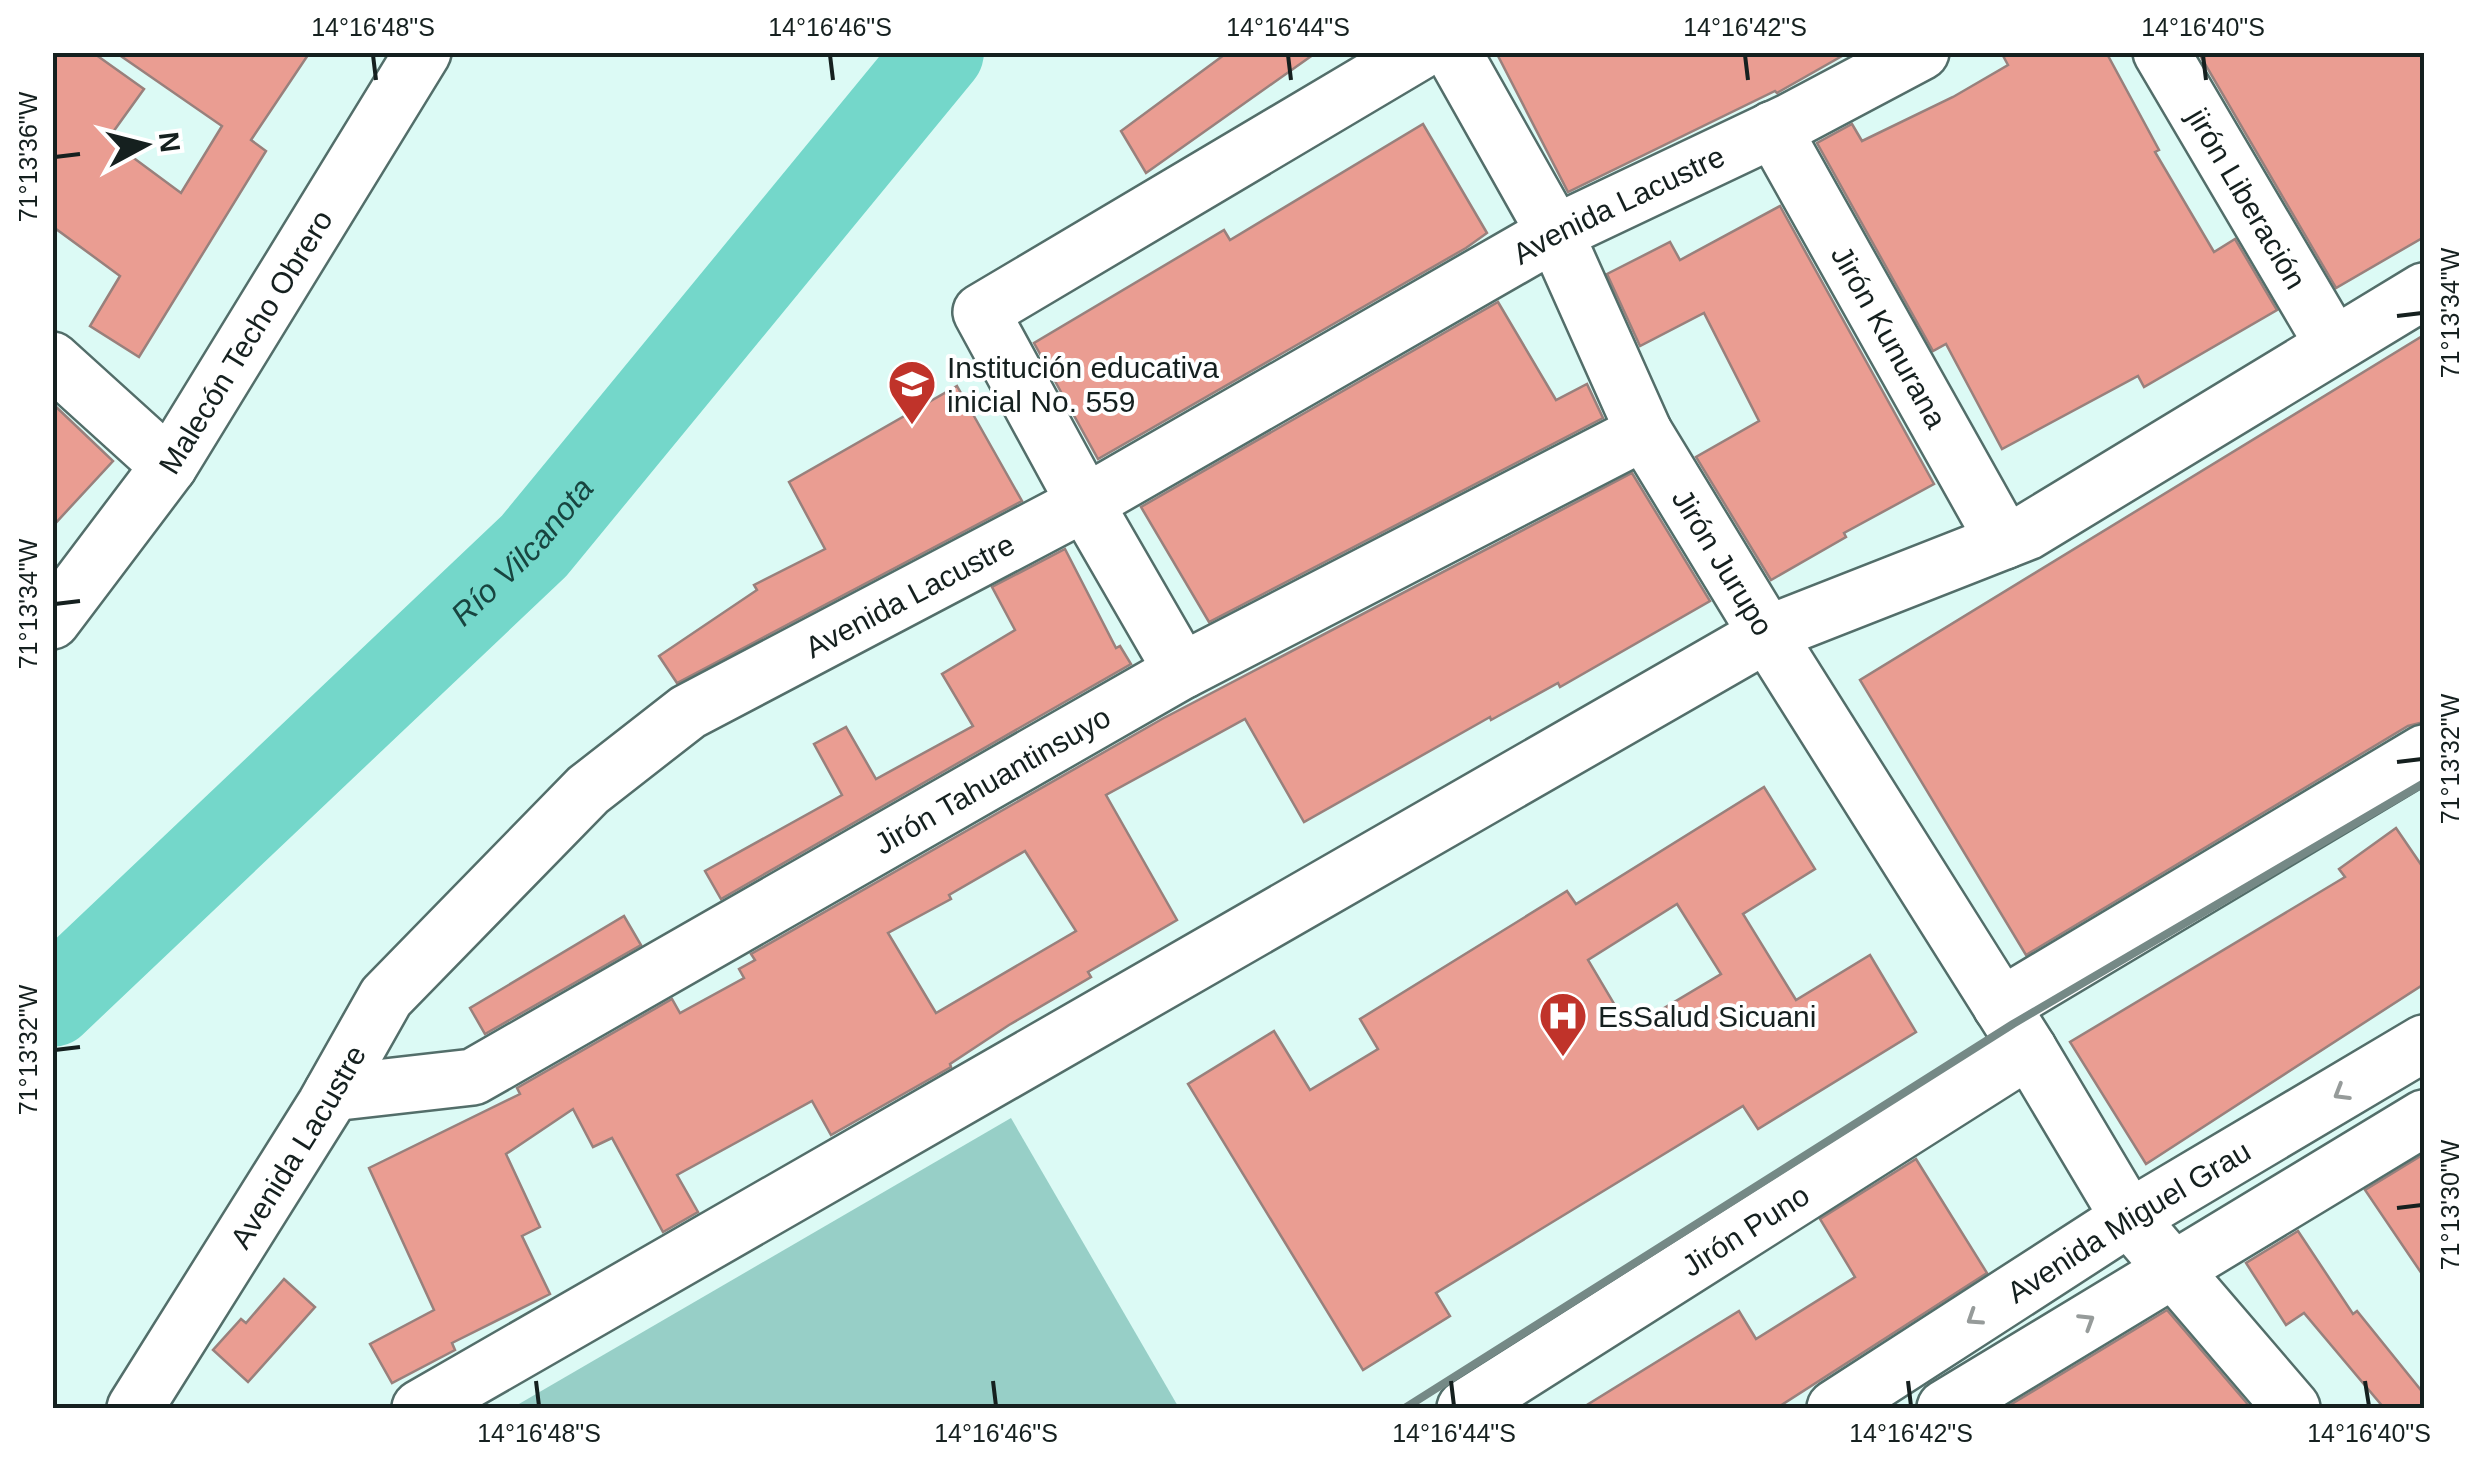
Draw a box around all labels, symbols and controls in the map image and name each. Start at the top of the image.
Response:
text: 14°16'48"S [311,13,435,41]
text: 14°16'46"S [768,13,892,41]
text: 14°16'44"S [1226,13,1350,41]
text: 14°16'42"S [1683,13,1807,41]
text: 14°16'40"S [2141,13,2265,41]
text: 71°13'36"W [14,91,42,222]
north arrow [95,95,195,195]
street label: jirón Liberación [2181,102,2313,295]
text: N [153,130,186,154]
street label: Avenida Lacustre [1507,139,1729,270]
street label: Malecón Techo Obrero [152,204,339,480]
street label: Jirón Kunurana [1825,240,1954,434]
text: 71°13'34"W [2436,247,2464,378]
place label: Institución educativa inicial No. 559 [947,351,1219,418]
school or university icon: Institución educativa inicial No. 559 [886,358,938,426]
water label: Río Vilcanota [444,471,600,633]
street label: Jirón Jurupo [1666,483,1780,641]
street label: Avenida Lacustre [799,527,1019,664]
text: 71°13'34"W [14,538,42,669]
text: 71°13'32"W [2436,693,2464,824]
street label: Jirón Tahuantinsuyo [868,699,1116,860]
text: 71°13'32"W [14,984,42,1115]
hospital icon: EsSalud Sicuani [1537,990,1589,1058]
place label: EsSalud Sicuani [1598,1000,1816,1033]
street label: Avenida Lacustre [223,1039,372,1254]
one-way arrow [2334,1081,2352,1100]
street label: Avenida Miguel Grau [2001,1134,2256,1309]
text: 71°13'30"W [2436,1139,2464,1270]
street label: Jirón Puno [1676,1178,1815,1282]
one-way arrow [1967,1306,1985,1325]
one-way arrow [2077,1314,2095,1333]
text: 14°16'48"S [477,1419,601,1447]
text: 14°16'46"S [934,1419,1058,1447]
text: 14°16'44"S [1392,1419,1516,1447]
text: 14°16'42"S [1849,1419,1973,1447]
text: 14°16'40"S [2307,1419,2431,1447]

